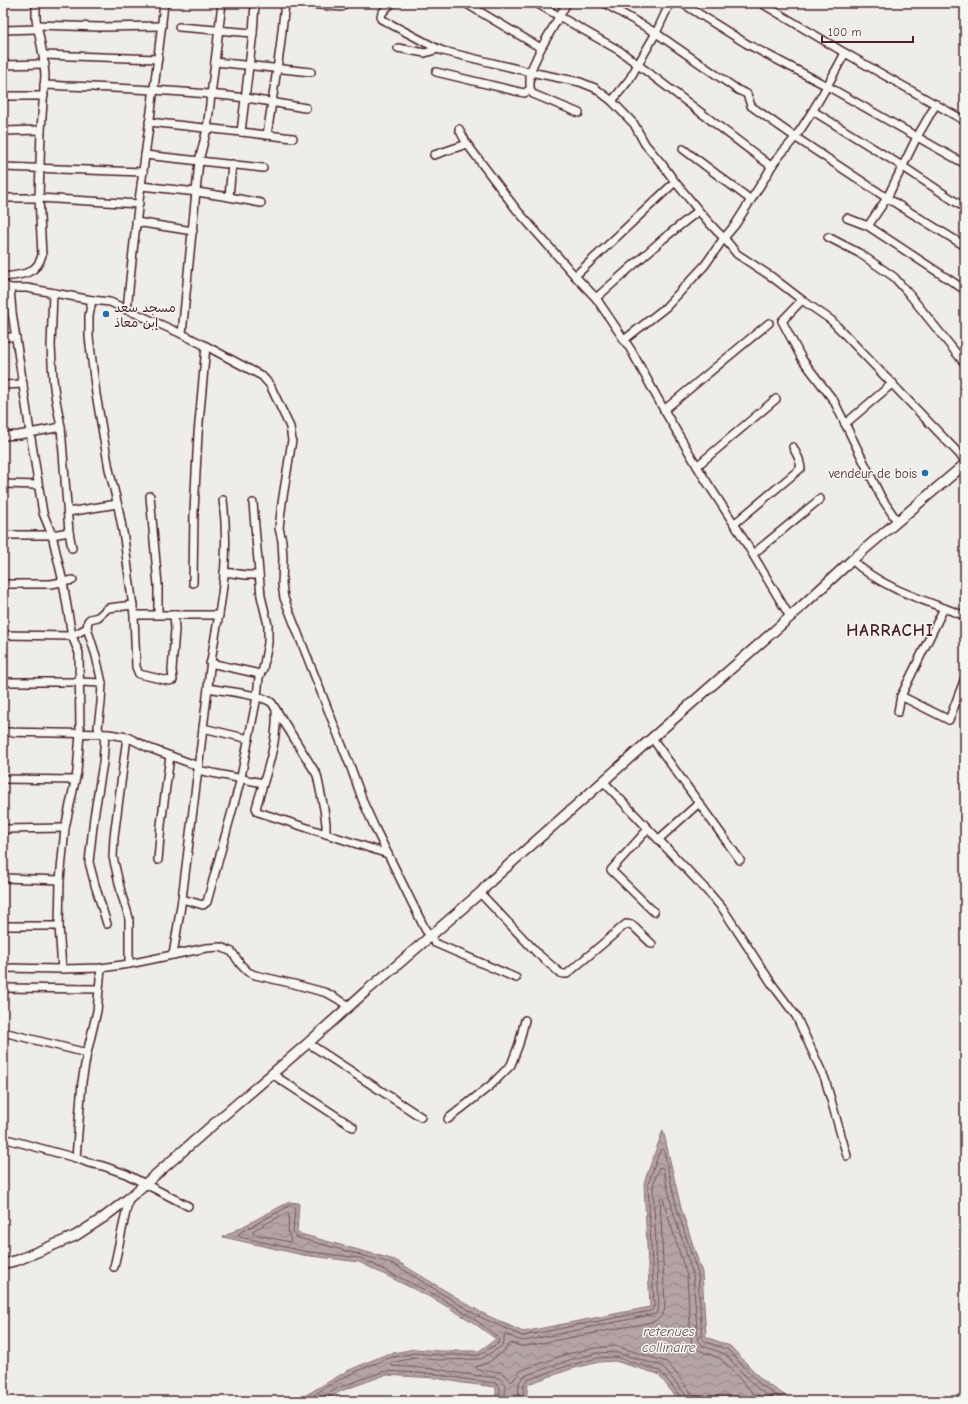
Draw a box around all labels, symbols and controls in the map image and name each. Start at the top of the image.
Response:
scale bar [822,18,913,44]
text: 100 m [828,25,861,39]
place label: مسجد سعد إبن معاذ [114,300,176,331]
marker: مسجد سعد إبن معاذ [101,309,111,319]
place label: vendeur de bois [828,466,917,481]
marker: vendeur de bois [920,468,930,478]
district label: HARRACHI [846,621,934,640]
water label: retenues collinaire [642,1323,696,1356]

